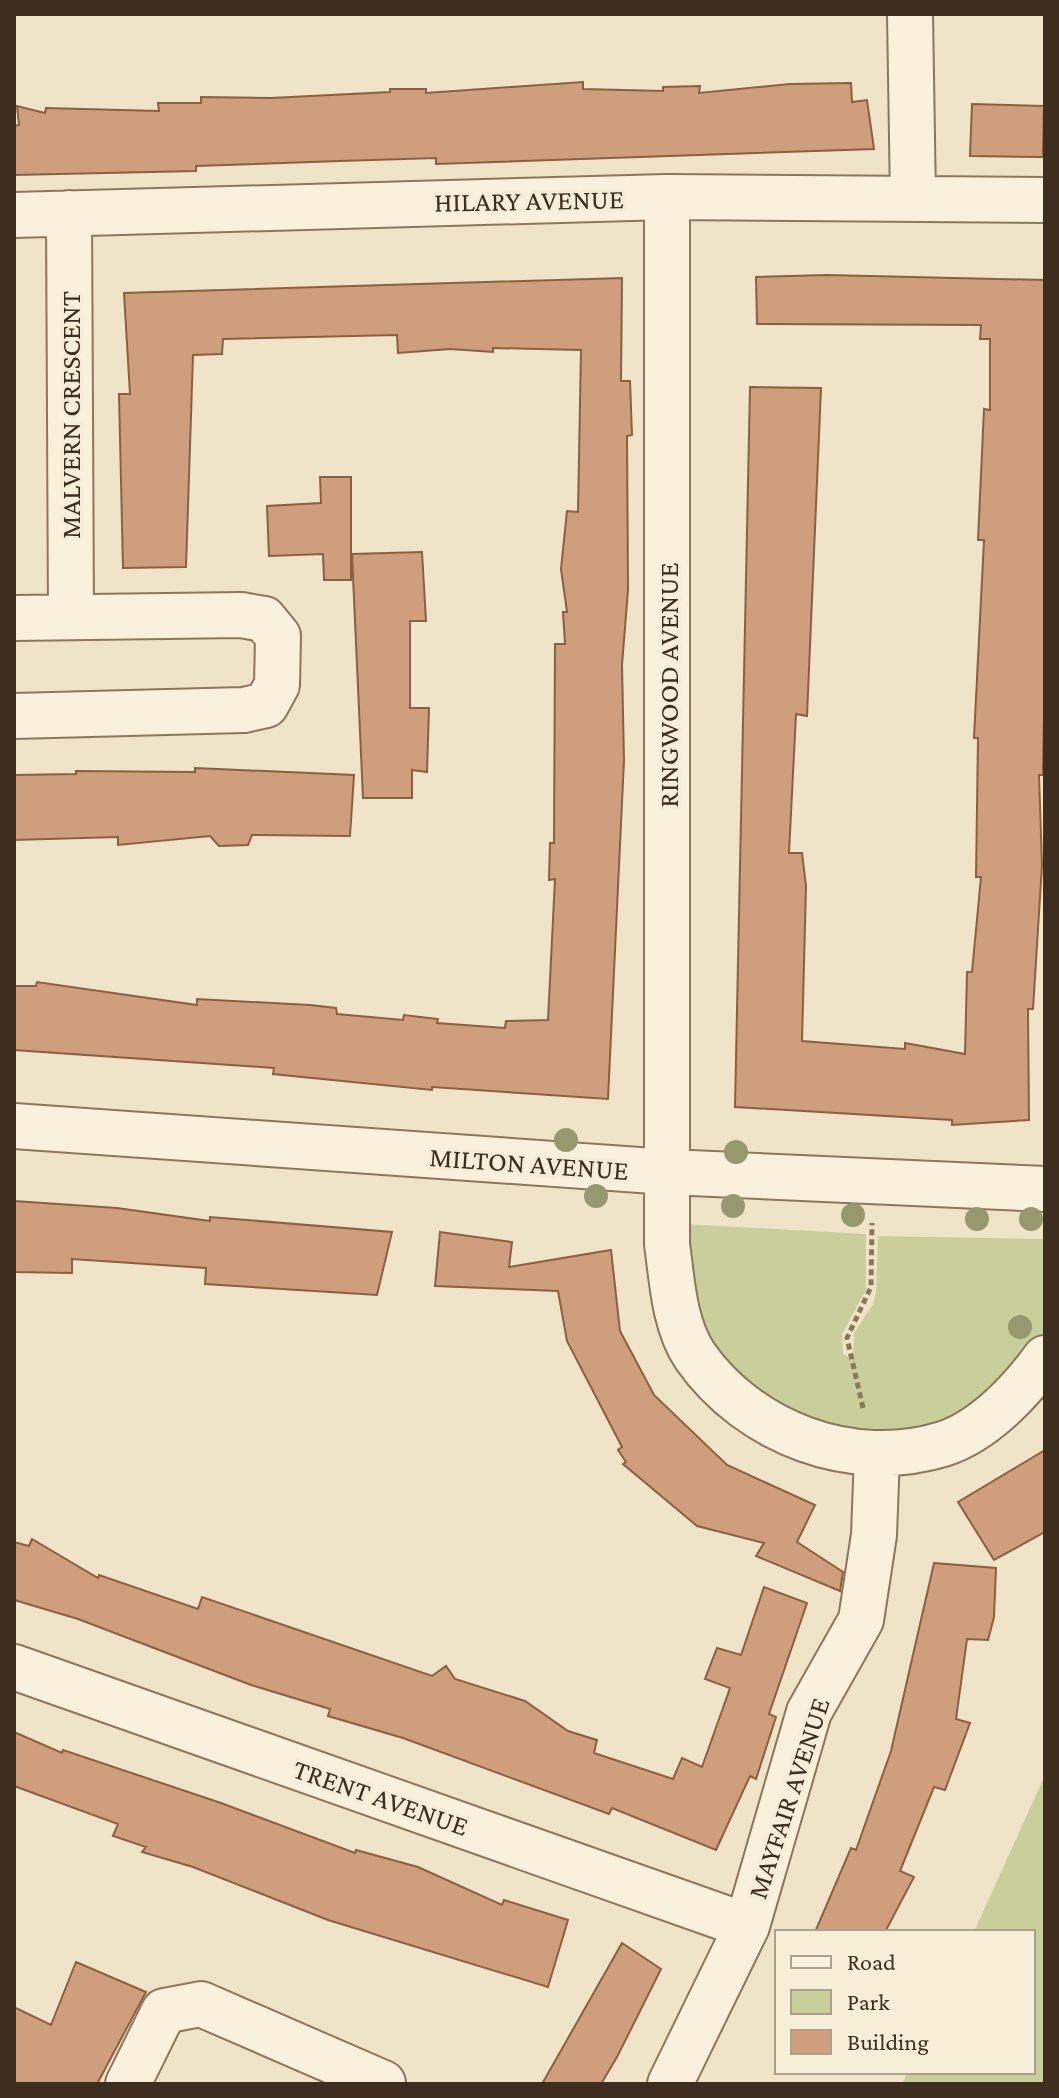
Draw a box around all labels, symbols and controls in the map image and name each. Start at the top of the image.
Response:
street label: HILARY AVENUE [434,183,624,218]
street label: MALVERN CRESCENT [55,291,86,539]
street label: RINGWOOD AVENUE [653,562,684,808]
street label: MILTON AVENUE [428,1141,630,1186]
street label: MAYFAIR AVENUE [741,1694,836,1903]
street label: TRENT AVENUE [289,1753,473,1842]
legend [775,1930,1035,2074]
text: Road [847,1948,896,1975]
text: Park [847,1988,890,2015]
text: Building [847,2028,929,2055]

